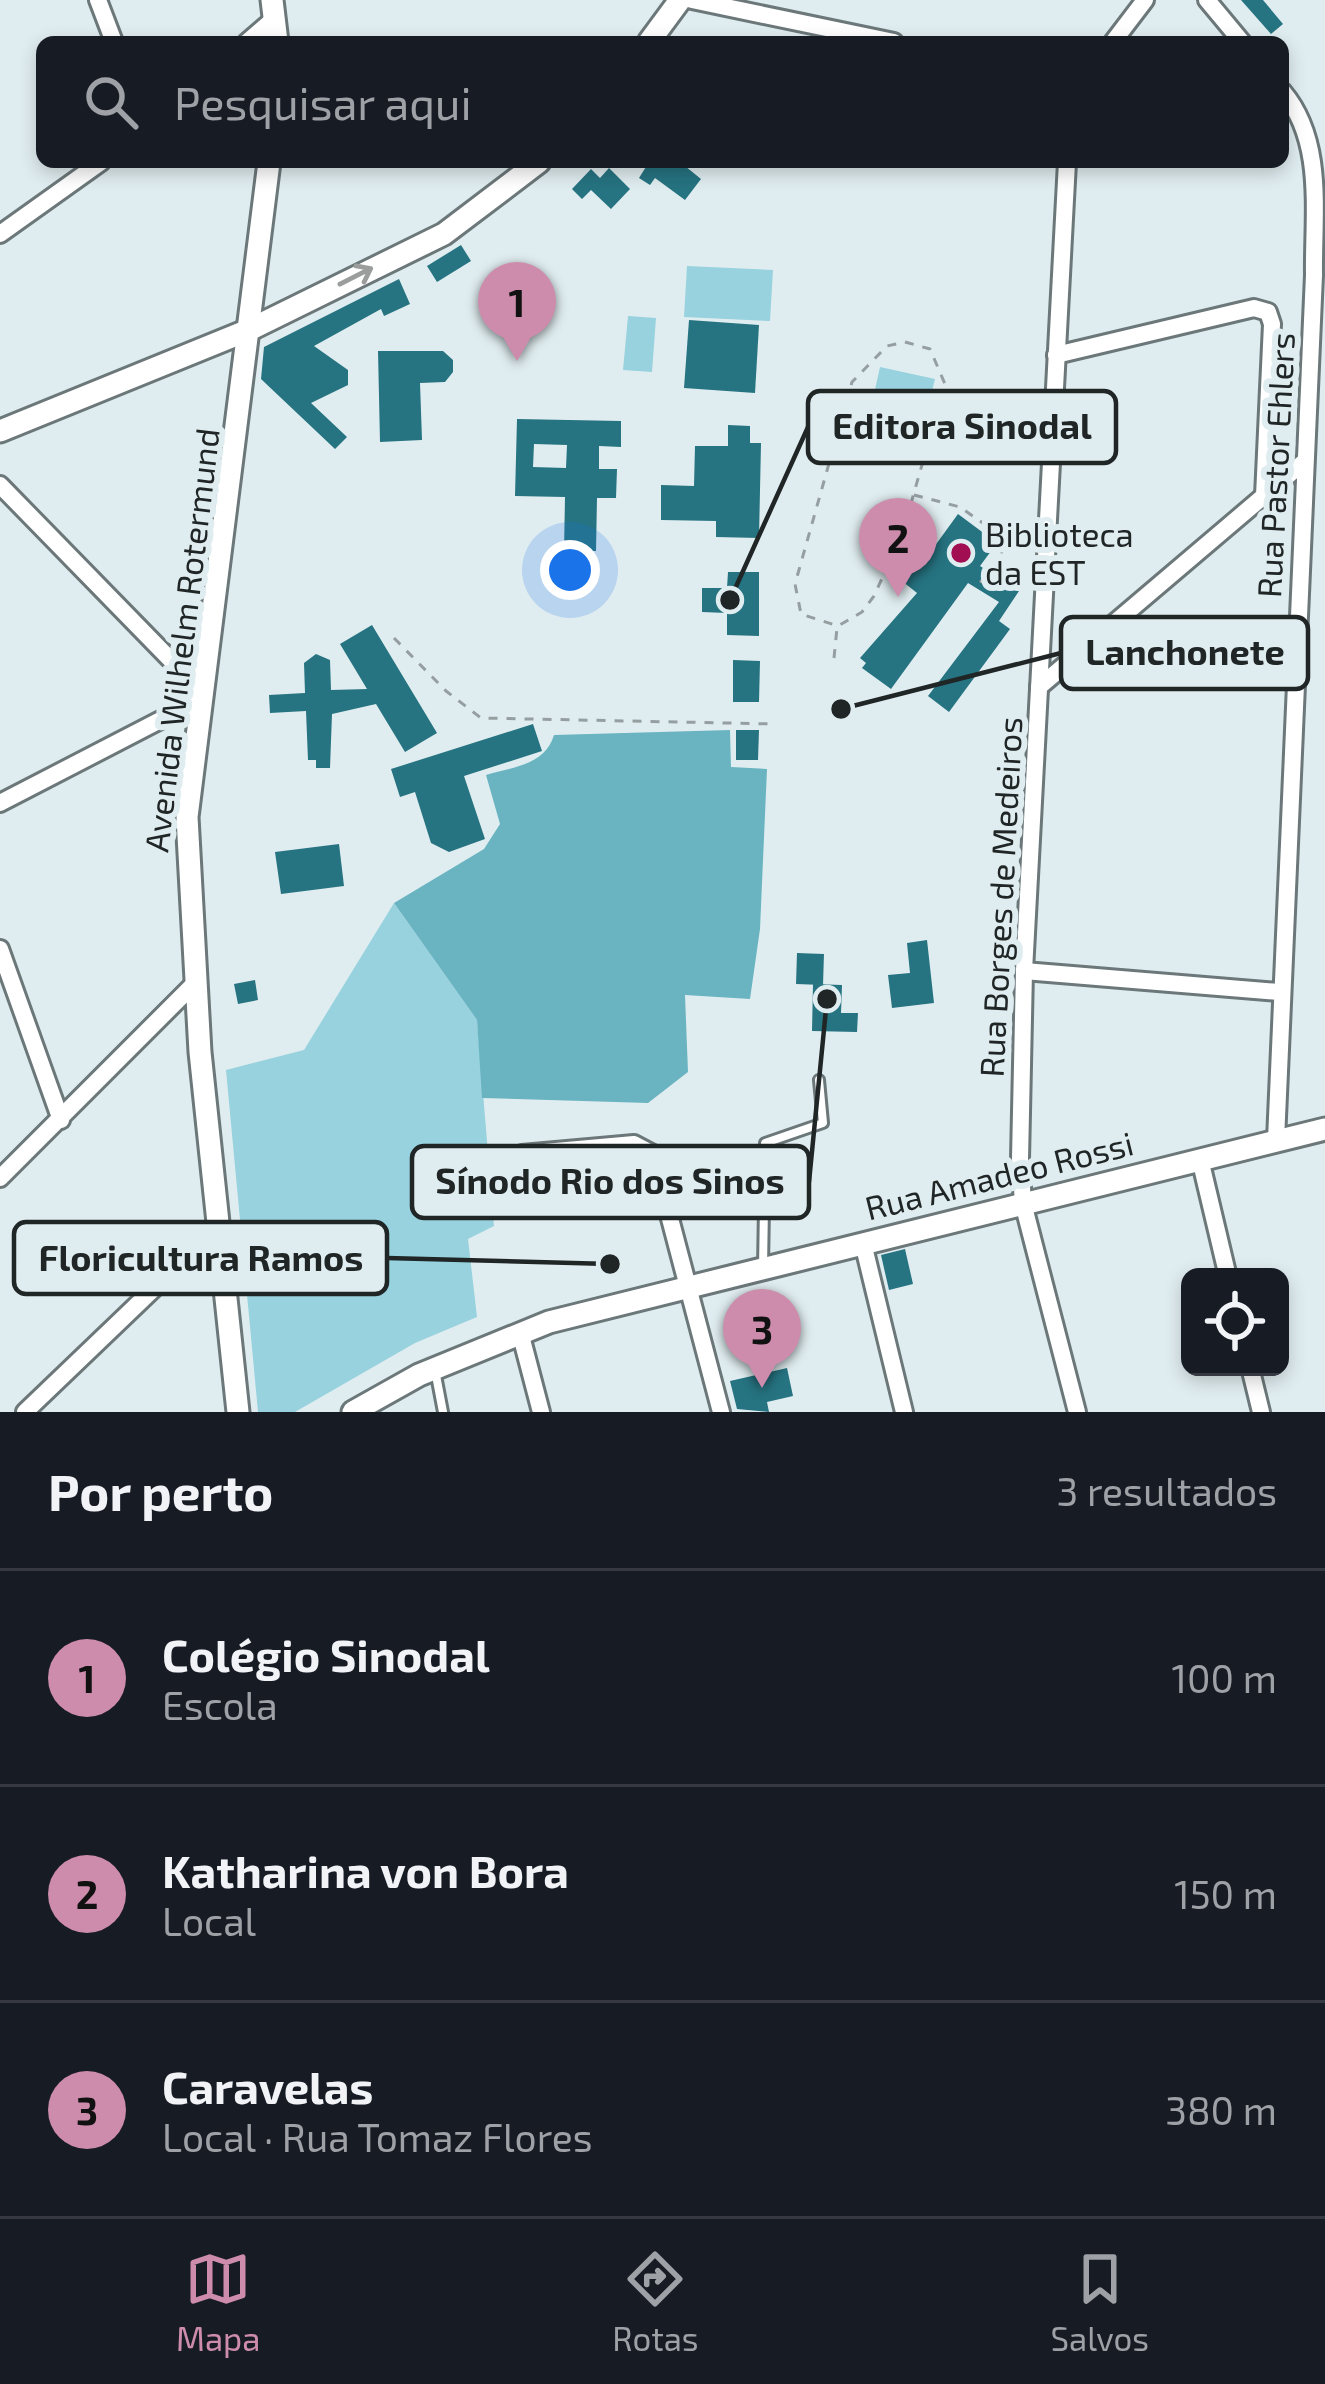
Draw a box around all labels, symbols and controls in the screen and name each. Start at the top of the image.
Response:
search box [36,36,1289,168]
icon: search [78,69,144,135]
text: Pesquisar aqui [174,75,472,129]
pin: 1 [478,262,556,361]
one-way arrow [337,263,373,286]
street label: Rua Pastor Ehlers [1248,331,1302,599]
callout: Editora Sinodal [808,391,1116,463]
text: Editora Sinodal [832,403,1092,446]
street label: Avenida Wilhelm Rotermund [135,426,227,854]
pin: 2 [859,498,937,597]
place label: Biblioteca da EST [985,514,1134,592]
your location [540,540,600,600]
marker: Biblioteca da EST [948,540,974,566]
callout: Lanchonete [1061,617,1308,689]
text: Lanchonete [1085,629,1285,672]
street label: Rua Borges de Medeiros [971,716,1029,1078]
street label: Rua Amadeo Rossi [861,1122,1137,1228]
callout: Sínodo Rio dos Sinos [412,1146,809,1218]
text: Sínodo Rio dos Sinos [435,1158,785,1201]
callout: Floricultura Ramos [14,1222,387,1294]
text: Floricultura Ramos [39,1235,363,1278]
map controls [1181,1268,1289,1376]
button: locate [1181,1268,1289,1376]
pin: 3 [723,1289,801,1388]
text: Por perto [48,1460,273,1521]
text: 3 resultados [1057,1467,1277,1514]
text: Colégio Sinodal [162,1627,490,1681]
text: 1 [79,1654,95,1701]
text: 100 m [1172,1654,1277,1701]
text: Escola [162,1681,278,1728]
text: Katharina von Bora [162,1843,569,1897]
text: 2 [76,1870,98,1917]
text: 150 m [1174,1870,1277,1917]
text: Local [162,1897,256,1944]
text: Caravelas [162,2059,373,2113]
text: 3 [76,2086,98,2133]
text: 380 m [1165,2086,1277,2133]
text: Local · Rua Tomaz Flores [162,2113,593,2160]
tab: Mapa [176,2246,260,2358]
tab: Rotas [612,2246,699,2358]
tab: Salvos [1051,2246,1149,2358]

